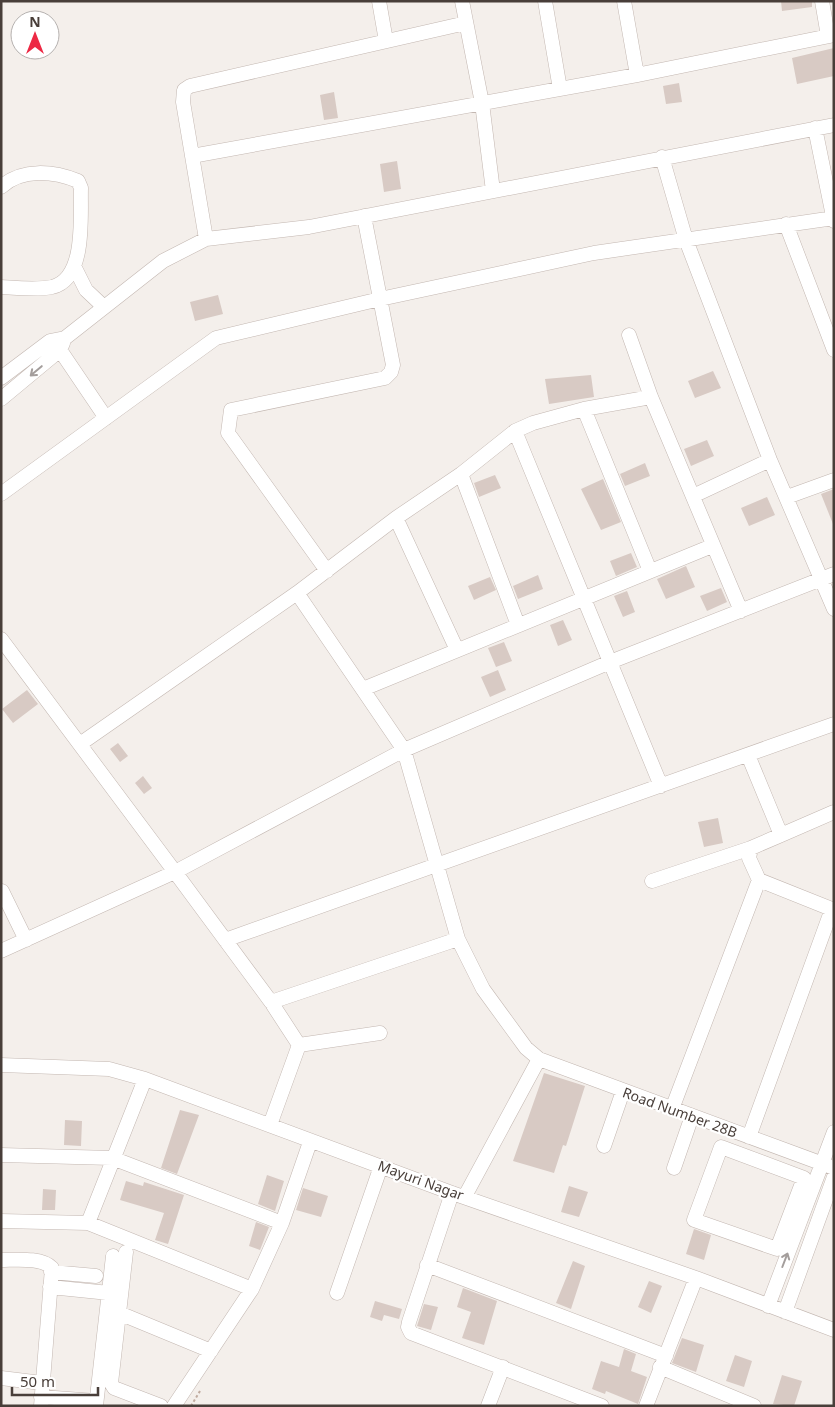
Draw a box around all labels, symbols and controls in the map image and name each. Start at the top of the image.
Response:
north arrow [10,10,60,60]
text: N [29,12,41,31]
one-way arrow [30,365,43,376]
street label: Road Number 28B [620,1082,740,1142]
street label: Mayuri Nagar [375,1156,467,1204]
one-way arrow [781,1253,791,1268]
scale bar [12,1364,99,1396]
text: 50 m [20,1371,55,1391]

